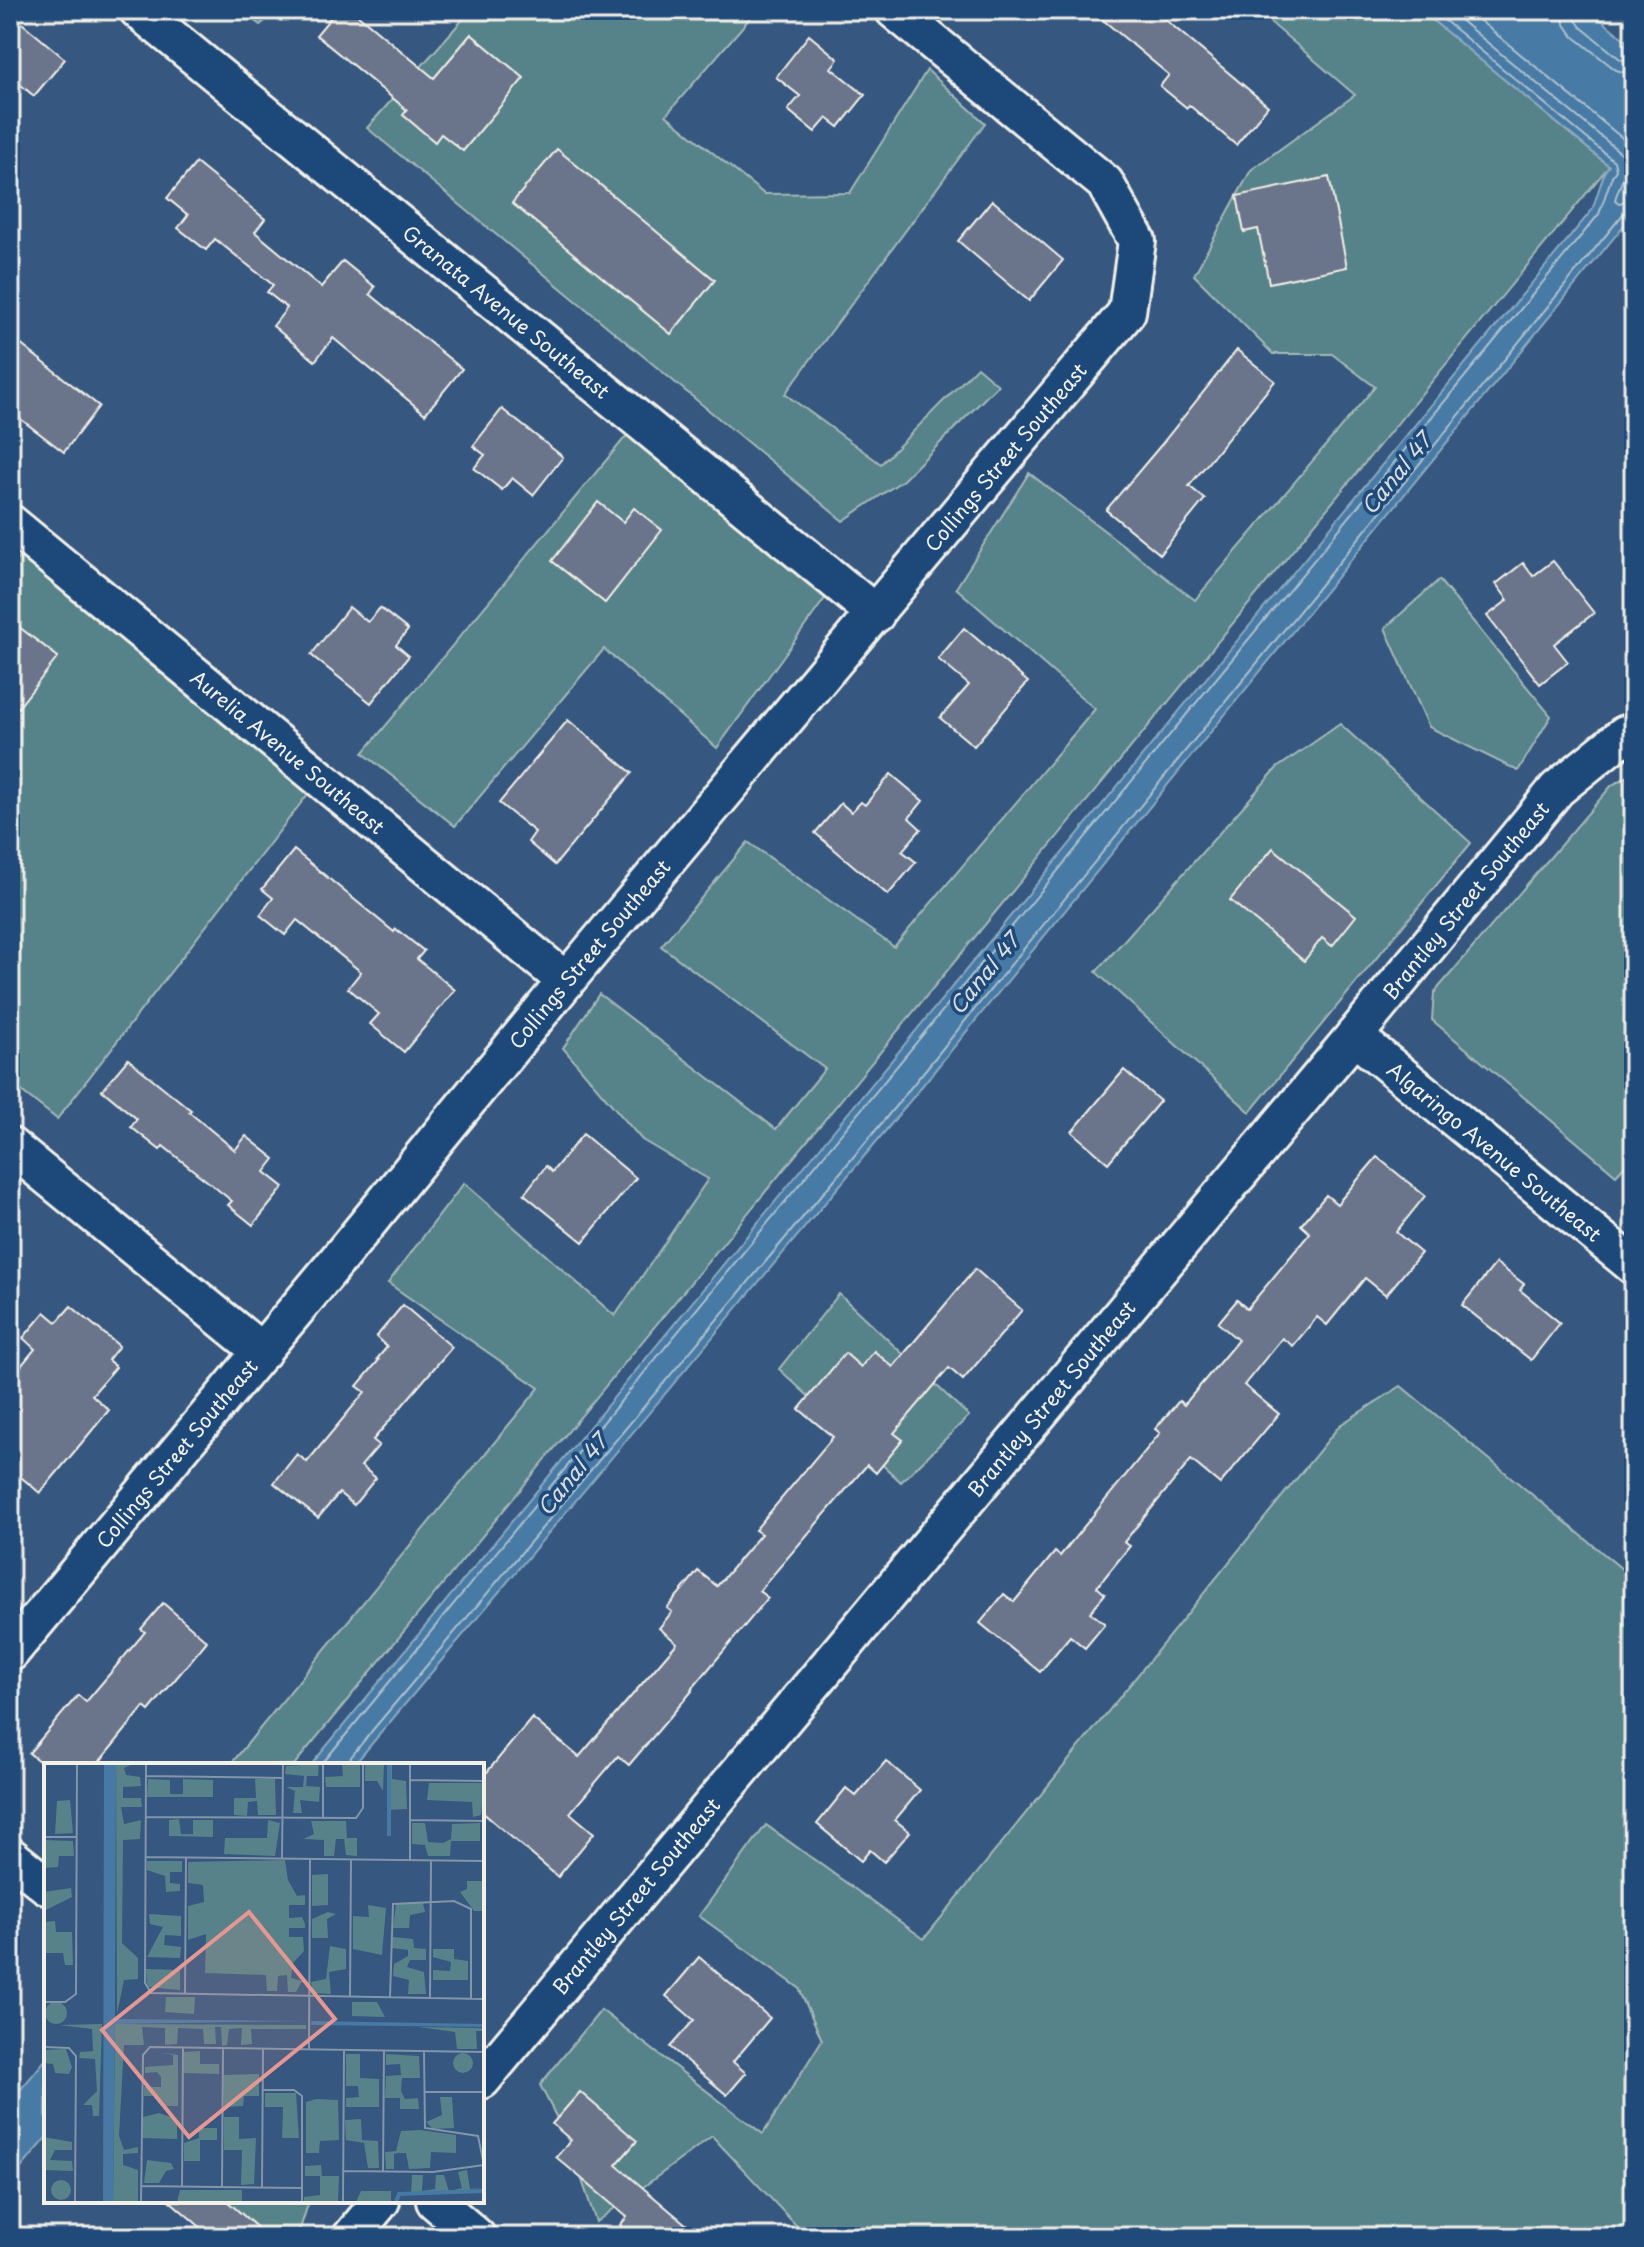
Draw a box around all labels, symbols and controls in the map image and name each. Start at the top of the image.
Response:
street label: Granata Avenue Southeast [396,218,616,405]
street label: Collings Street Southeast [917,356,1094,558]
water label: Canal 47 [1352,422,1441,521]
street label: Aurelia Avenue Southeast [184,663,392,841]
street label: Brantley Street Southeast [1375,795,1556,1006]
street label: Collings Street Southeast [502,853,677,1055]
water label: Canal 47 [940,922,1029,1021]
street label: Algaringo Avenue Southeast [1381,1054,1608,1249]
street label: Brantley Street Southeast [960,1294,1142,1503]
street label: Collings Street Southeast [89,1352,264,1555]
water label: Canal 47 [528,1423,617,1522]
inset map [44,1763,484,2203]
street label: Brantley Street Southeast [545,1791,727,2001]

